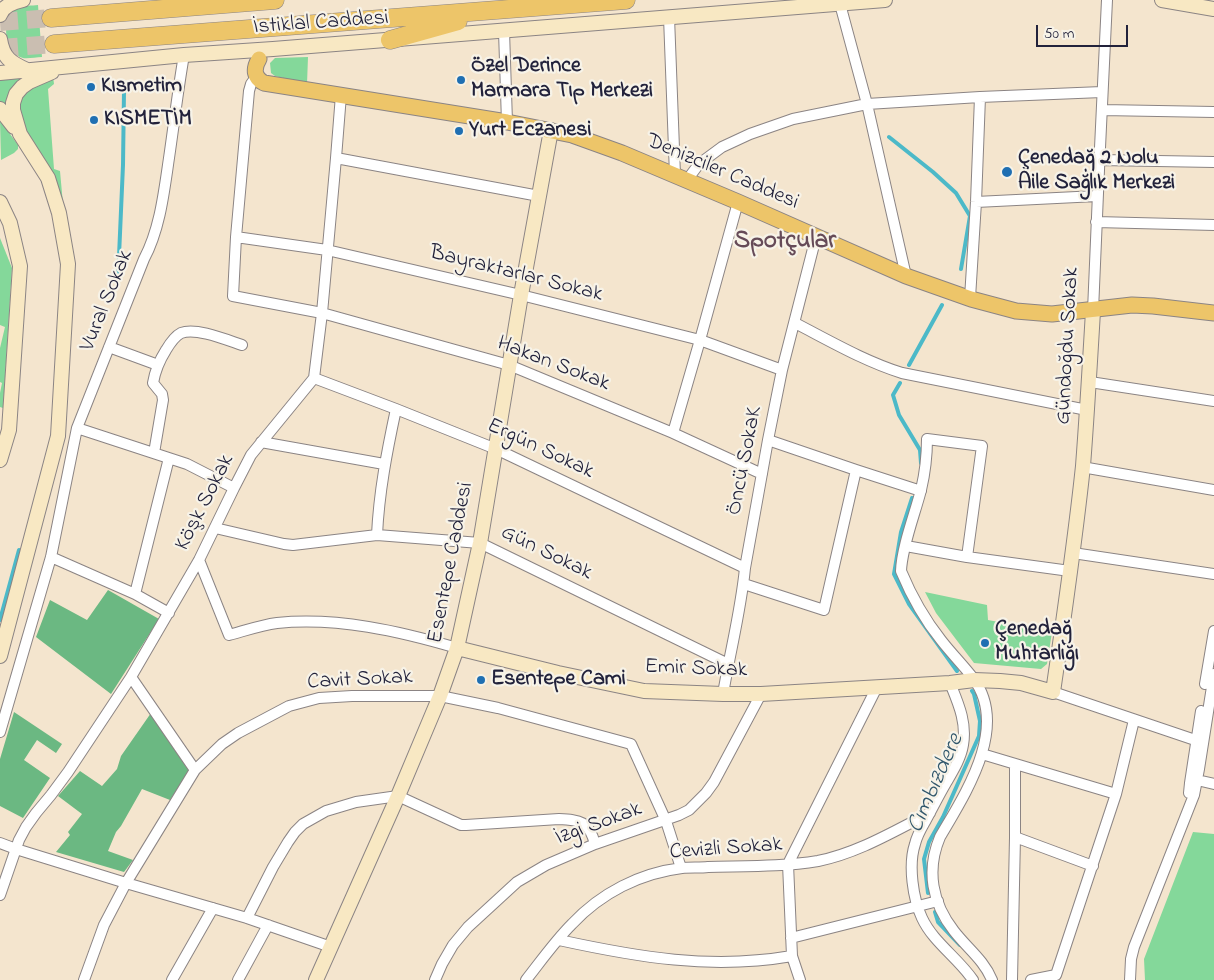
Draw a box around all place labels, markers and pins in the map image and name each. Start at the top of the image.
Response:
place label: Özel Derince Marmara Tıp Merkezi [471,54,653,106]
place label: Kısmetim [101,74,182,100]
marker: Özel Derince Marmara Tıp Merkezi [455,74,467,86]
marker: Kısmetim [85,81,97,93]
place label: KISMETİM [104,107,192,133]
marker: KISMETİM [88,114,100,126]
place label: Yurt Eczanesi [469,118,591,144]
marker: Yurt Eczanesi [453,125,465,137]
place label: Çenedağ 2 Nolu Aile Sağlık Merkezi [1018,146,1175,198]
marker: Çenedağ 2 Nolu Aile Sağlık Merkezi [1000,165,1014,179]
place label: Çenedağ Muhtarlığı [995,617,1079,668]
marker: Çenedağ Muhtarlığı [979,637,991,649]
place label: Esentepe Cami [491,667,626,693]
marker: Esentepe Cami [475,674,487,686]

